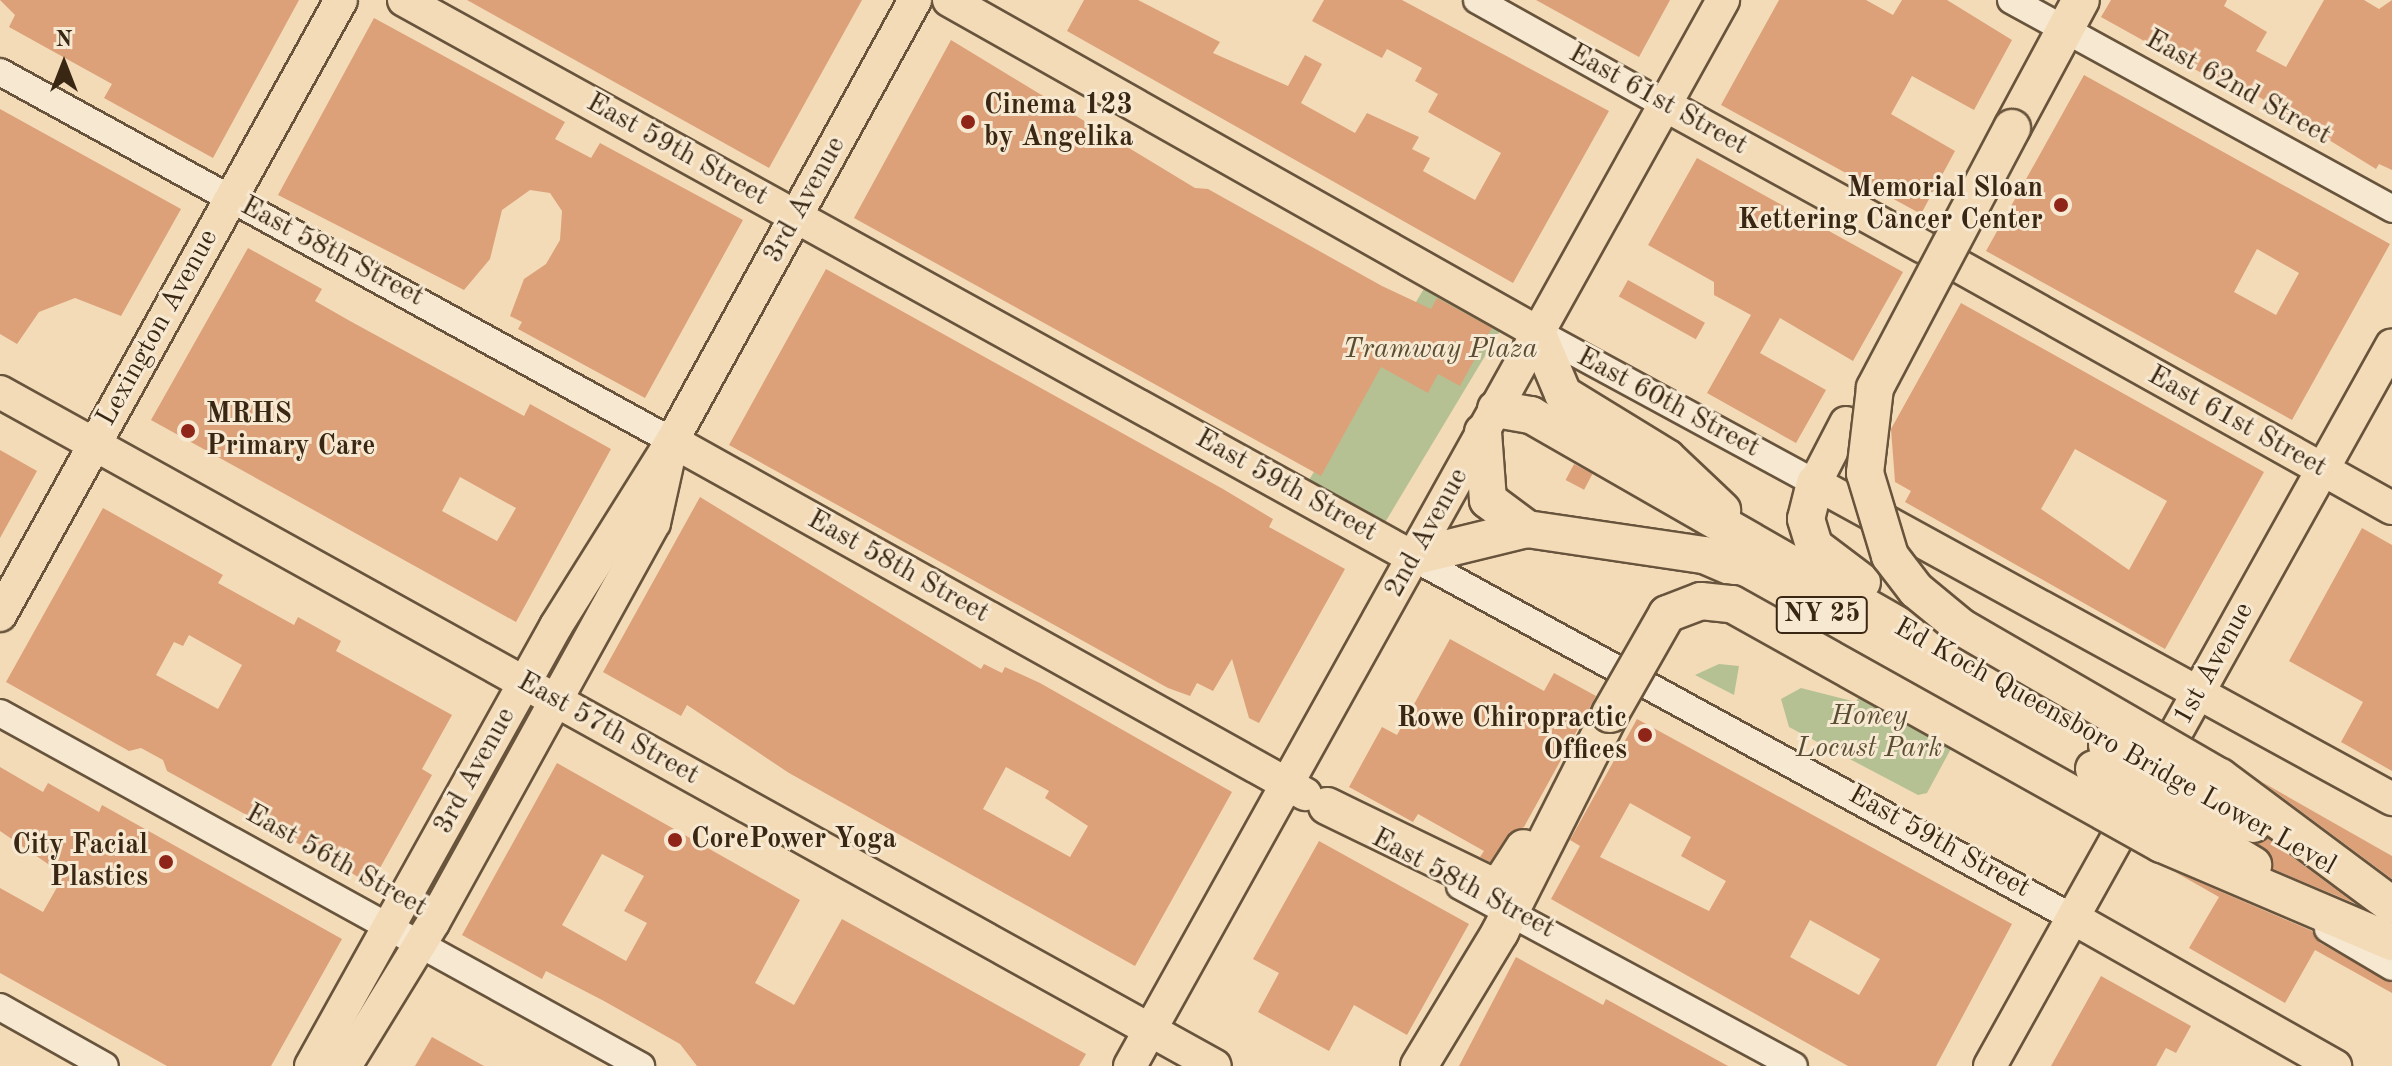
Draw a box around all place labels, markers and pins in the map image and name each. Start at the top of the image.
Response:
place label: Cinema 123 by Angelika [984,89,1134,155]
marker: Cinema 123 by Angelika [959,113,977,131]
place label: Memorial Sloan Kettering Cancer Center [1738,172,2043,238]
marker: Memorial Sloan Kettering Cancer Center [2050,194,2072,216]
place label: MRHS Primary Care [206,398,375,464]
marker: MRHS Primary Care [177,420,199,442]
place label: Rowe Chiropractic Offices [1397,702,1627,768]
marker: Rowe Chiropractic Offices [1634,724,1656,746]
place label: CorePower Yoga [691,823,897,857]
place label: City Facial Plastics [12,829,148,895]
marker: CorePower Yoga [666,831,684,849]
marker: City Facial Plastics [155,851,177,873]

